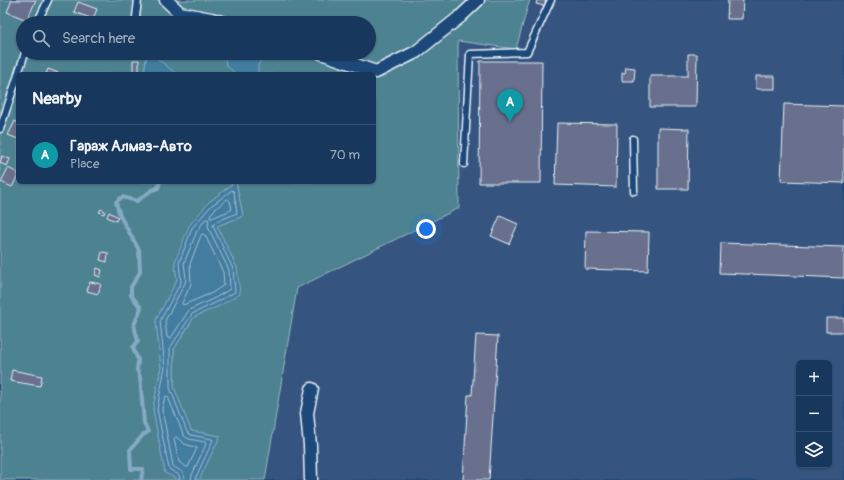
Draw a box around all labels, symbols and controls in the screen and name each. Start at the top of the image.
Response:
search box [16,16,376,60]
icon: search [30,27,52,49]
text: Search here [62,29,135,48]
text: Nearby [32,88,81,109]
pin: A [497,89,523,122]
text: Гараж Алмаз-Авто [70,137,192,156]
text: A [41,147,49,163]
text: 70 m [330,147,360,163]
text: Place [70,156,99,172]
your location [416,219,436,239]
map controls [796,360,832,468]
button: + [796,360,832,396]
button: − [796,396,832,432]
button: layers [796,432,832,468]

